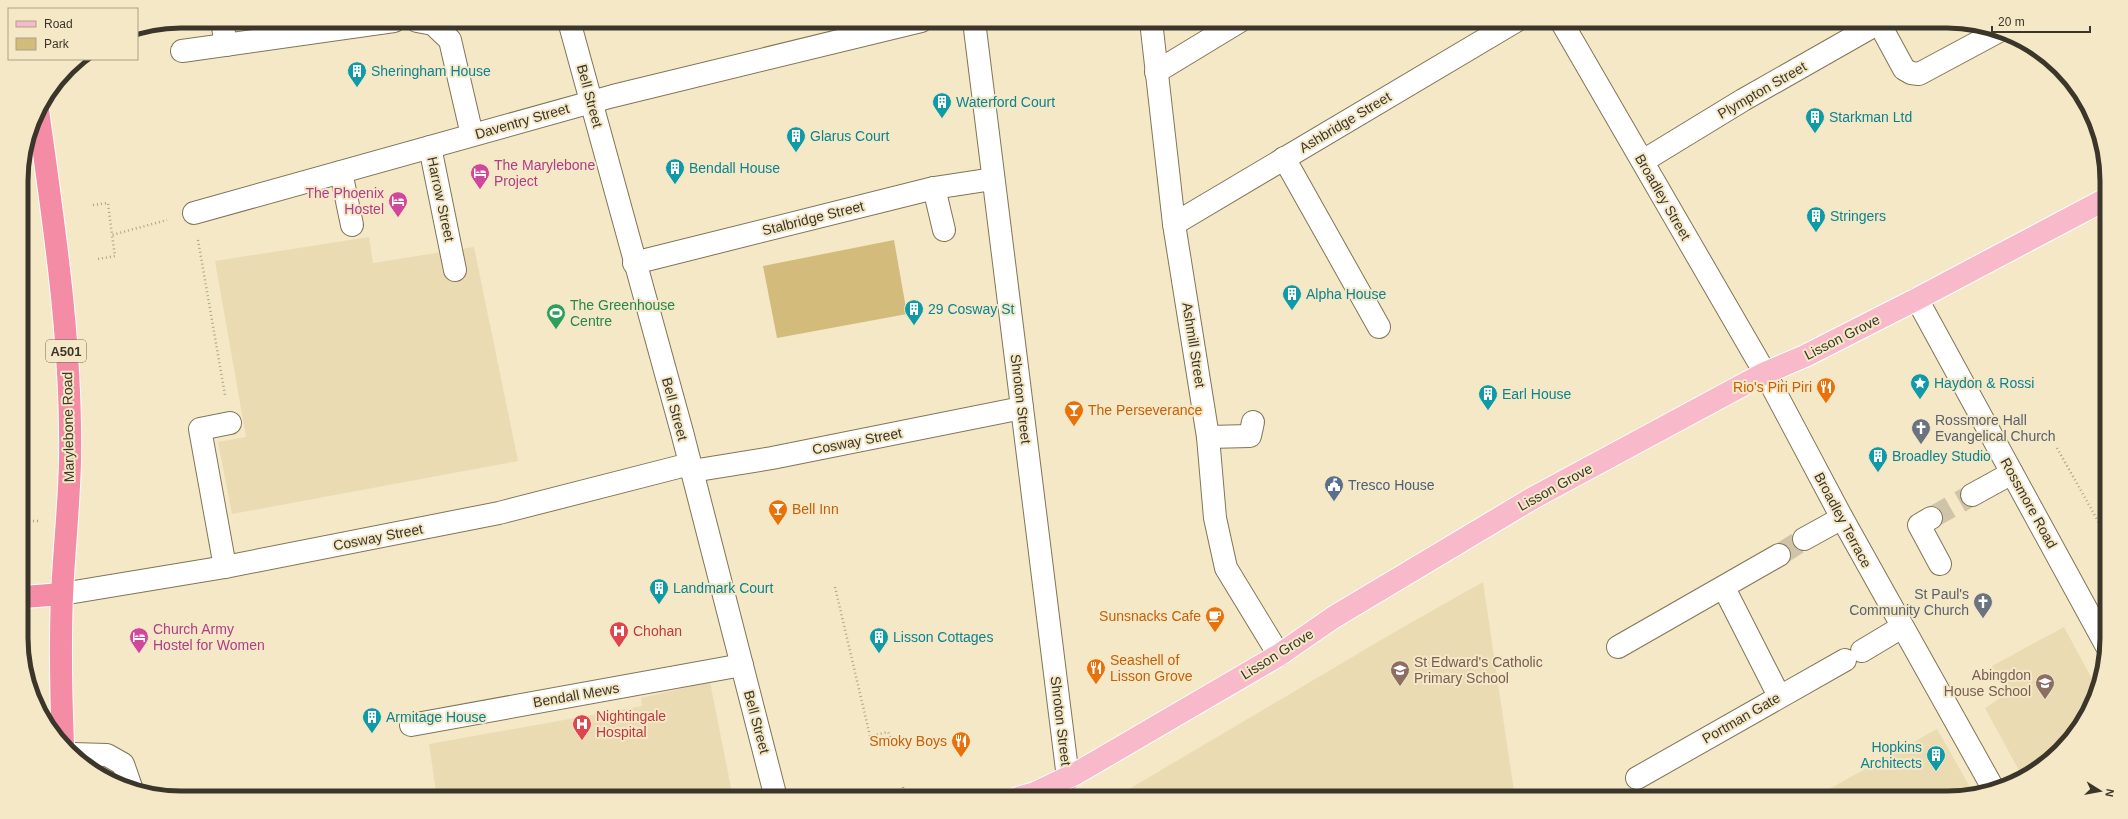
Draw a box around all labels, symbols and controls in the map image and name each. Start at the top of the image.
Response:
legend [8,8,138,60]
scale bar [1992,8,2090,34]
text: 20 m [1998,15,2025,29]
text: Road [44,17,73,31]
text: Park [44,37,70,51]
street label: Plympton Street [1715,58,1809,122]
building icon: Sheringham House [346,60,368,88]
place label: Sheringham House [371,63,491,79]
street label: Bell Street [574,63,606,129]
street label: Ashbridge Street [1296,88,1394,156]
building icon: Waterford Court [931,91,953,119]
place label: Waterford Court [956,94,1055,110]
street label: Daventry Street [473,100,571,142]
building icon: Starkman Ltd [1804,106,1826,134]
place label: Starkman Ltd [1829,109,1912,125]
building icon: Glarus Court [785,125,807,153]
place label: Glarus Court [810,128,889,144]
street label: Broadley Street [1632,151,1694,243]
street label: Harrow Street [424,155,458,243]
place label: The Marylebone Project [494,157,595,189]
building icon: Bendall House [664,157,686,185]
place label: Bendall House [689,160,780,176]
hotel icon: The Marylebone Project [469,162,491,190]
place label: The Phoenix Hostel [305,185,384,217]
hotel icon: The Phoenix Hostel [387,190,409,218]
street label: Stalbridge Street [760,198,866,238]
building icon: Stringers [1805,205,1827,233]
place label: Stringers [1830,208,1886,224]
building icon: Alpha House [1281,283,1303,311]
place label: Alpha House [1306,286,1386,302]
place label: The Greenhouse Centre [570,297,675,329]
building icon: 29 Cosway St [903,298,925,326]
place label: 29 Cosway St [928,301,1014,317]
street label: Ashmill Street [1179,301,1209,389]
sports icon: The Greenhouse Centre [545,302,567,330]
street label: Lisson Grove [1802,311,1883,363]
road number: A501 [46,340,86,362]
street label: Shroton Street [1008,353,1034,445]
street label: Marylebone Road [59,372,77,482]
place icon: Haydon & Rossi [1909,372,1931,400]
place label: Haydon & Rossi [1934,375,2034,391]
street label: Bell Street [659,376,691,442]
restaurant icon: Rio's Piri Piri [1815,376,1837,404]
place label: Rio's Piri Piri [1733,379,1812,395]
building icon: Earl House [1477,383,1499,411]
place label: Earl House [1502,386,1571,402]
bar icon: The Perseverance [1063,399,1085,427]
place label: The Perseverance [1088,402,1203,418]
place label: Rossmore Hall Evangelical Church [1935,412,2056,444]
church icon: Rossmore Hall Evangelical Church [1910,417,1932,445]
street label: Cosway Street [811,424,903,458]
building icon: Broadley Studio [1867,445,1889,473]
place label: Broadley Studio [1892,448,1991,464]
street label: Rossmore Road [1997,455,2061,551]
street label: Lisson Grove [1515,460,1595,514]
street label: Broadley Terrace [1811,470,1875,571]
public building icon: Tresco House [1323,474,1345,502]
place label: Tresco House [1348,477,1435,493]
bar icon: Bell Inn [767,498,789,526]
place label: Bell Inn [792,501,839,517]
street label: Cosway Street [332,520,424,554]
building icon: Landmark Court [648,577,670,605]
place label: Landmark Court [673,580,773,596]
place label: St Paul's Community Church [1849,586,1969,618]
church icon: St Paul's Community Church [1972,591,1994,619]
cafe icon: Sunsnacks Cafe [1204,605,1226,633]
place label: Sunsnacks Cafe [1099,608,1201,624]
hospital icon: Chohan [608,620,630,648]
place label: Church Army Hostel for Women [153,621,265,653]
place label: Chohan [633,623,682,639]
street label: Lisson Grove [1238,625,1316,683]
hotel icon: Church Army Hostel for Women [128,626,150,654]
building icon: Lisson Cottages [868,626,890,654]
place label: Lisson Cottages [893,629,993,645]
place label: Seashell of Lisson Grove [1110,652,1193,684]
place label: St Edward's Catholic Primary School [1414,654,1543,686]
restaurant icon: Seashell of Lisson Grove [1085,657,1107,685]
school or university icon: St Edward's Catholic Primary School [1389,659,1411,687]
place label: Abingdon House School [1944,667,2031,699]
school or university icon: Abingdon House School [2034,672,2056,700]
street label: Shroton Street [1048,675,1074,767]
street label: Bendall Mews [532,680,620,710]
street label: Bell Street [741,689,773,755]
street label: Portman Gate [1699,689,1783,747]
building icon: Armitage House [361,706,383,734]
place label: Nightingale Hospital [596,708,666,740]
place label: Armitage House [386,709,487,725]
hospital icon: Nightingale Hospital [571,713,593,741]
restaurant icon: Smoky Boys [950,730,972,758]
place label: Smoky Boys [869,733,947,749]
place label: Hopkins Architects [1861,739,1922,771]
building icon: Hopkins Architects [1925,744,1947,772]
north arrow [2080,771,2120,811]
text: N [2103,788,2116,798]

